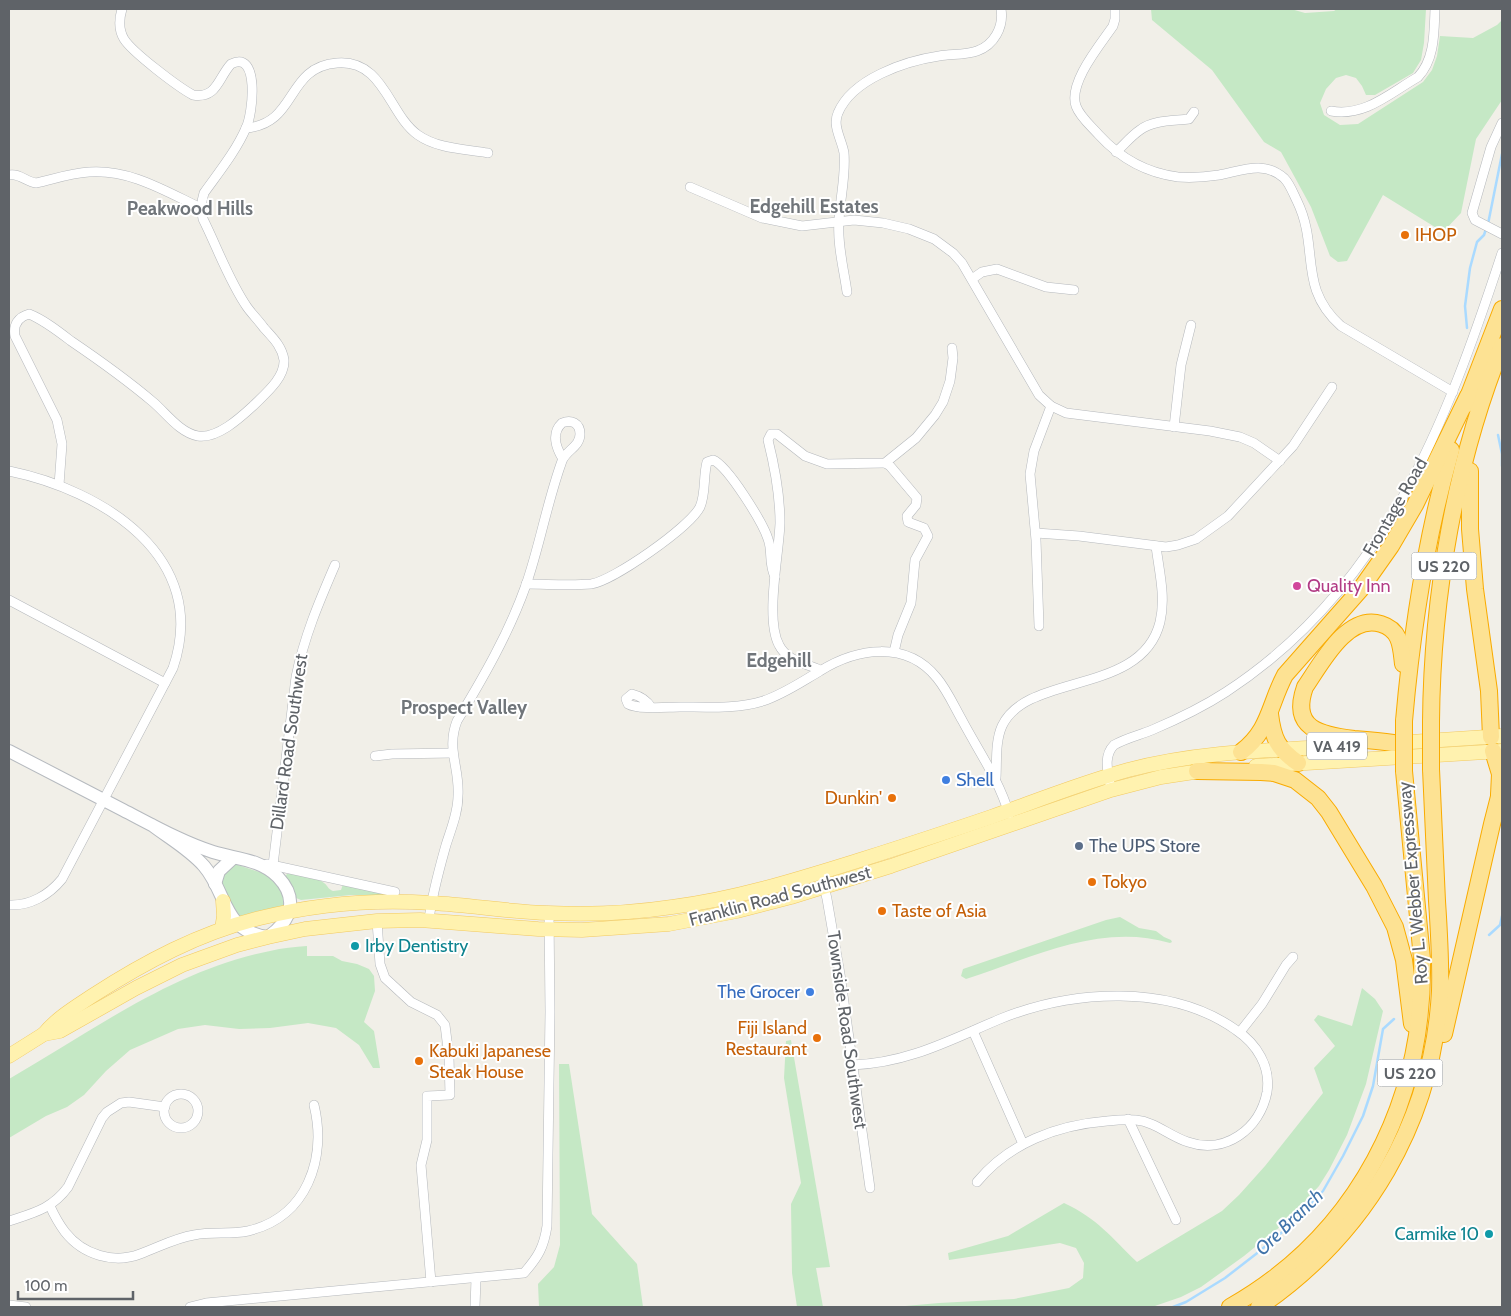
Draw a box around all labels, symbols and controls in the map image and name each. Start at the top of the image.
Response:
district label: Edgehill Estates [749,195,879,218]
district label: Peakwood Hills [127,197,253,220]
place label: IHOP [1415,224,1456,246]
marker: IHOP [1399,229,1411,241]
street label: Frontage Road [1358,454,1432,560]
road number: US 220 [1412,552,1476,580]
place label: Quality Inn [1307,575,1391,597]
marker: Quality Inn [1291,580,1303,592]
district label: Edgehill [746,649,812,672]
street label: Dillard Road Southwest [266,652,312,832]
district label: Prospect Valley [401,696,528,719]
road number: VA 419 [1307,732,1367,759]
place label: Shell [956,769,995,791]
marker: Shell [940,774,952,786]
street label: Roy L. Webber Expressway [1393,781,1433,985]
place label: Dunkin' [825,787,882,809]
marker: Dunkin' [886,792,898,804]
place label: The UPS Store [1089,835,1200,857]
marker: The UPS Store [1073,840,1085,852]
street label: Franklin Road Southwest [687,861,873,931]
place label: Tokyo [1102,871,1147,893]
marker: Tokyo [1086,876,1098,888]
place label: Taste of Asia [892,900,987,922]
marker: Taste of Asia [876,905,888,917]
street label: Townside Road Southwest [822,929,872,1131]
place label: Irby Dentistry [365,935,468,957]
marker: Irby Dentistry [349,940,361,952]
place label: The Grocer [717,981,800,1003]
marker: The Grocer [804,986,816,998]
place label: Fiji Island Restaurant [725,1017,807,1060]
marker: Fiji Island Restaurant [811,1032,823,1044]
place label: Kabuki Japanese Steak House [429,1040,551,1083]
marker: Kabuki Japanese Steak House [413,1055,425,1067]
road number: US 220 [1378,1060,1442,1086]
water label: Ore Branch [1250,1184,1328,1260]
place label: Carmike 10 [1395,1223,1479,1245]
marker: Carmike 10 [1483,1228,1495,1240]
scale bar [18,1268,132,1300]
text: 100 m [25,1277,67,1295]

